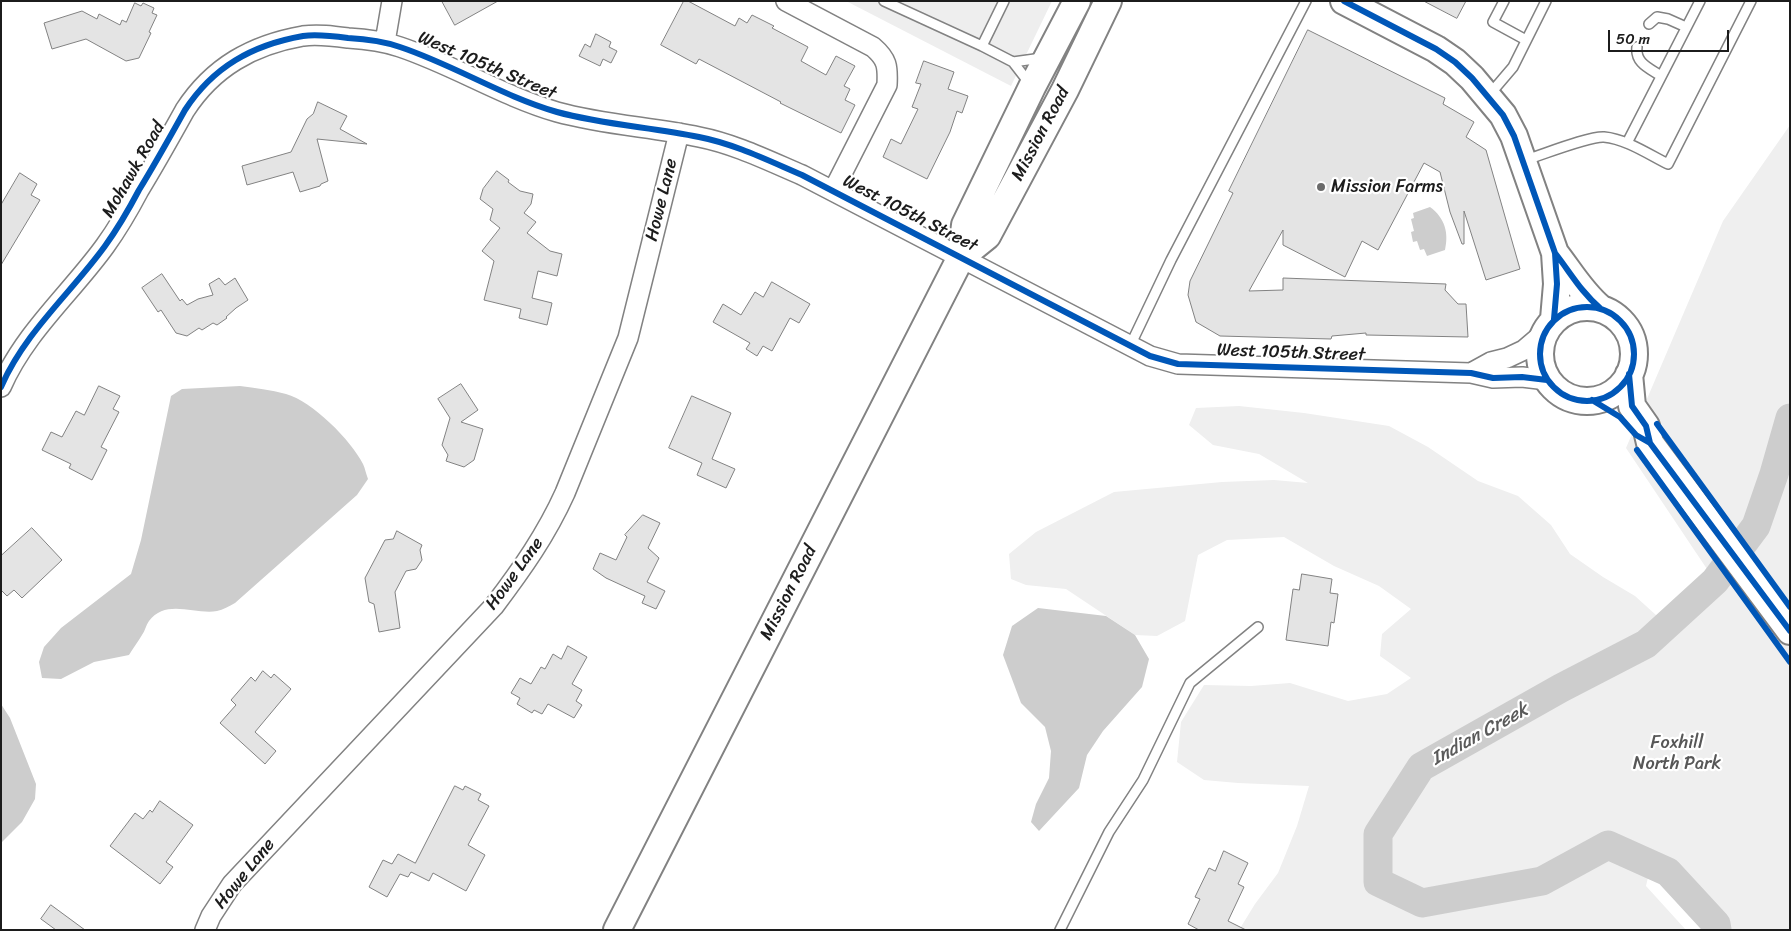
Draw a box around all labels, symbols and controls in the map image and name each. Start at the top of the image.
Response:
scale bar [1611,20,1732,52]
text: 50 m [1616,26,1650,52]
street label: West 105th Street [415,27,559,105]
street label: Mission Road [1007,83,1075,185]
street label: Mohawk Road [98,118,170,222]
street label: Howe Lane [641,156,683,244]
street label: West 105th Street [839,171,981,257]
place label: Mission Farms [1331,176,1443,198]
marker: Mission Farms [1315,181,1327,193]
street label: West 105th Street [1216,340,1366,366]
street label: Howe Lane [481,533,549,615]
street label: Mission Road [756,542,822,644]
water label: Indian Creek [1428,699,1532,771]
park label: Foxhill North Park [1633,732,1721,774]
street label: Howe Lane [210,834,280,914]

